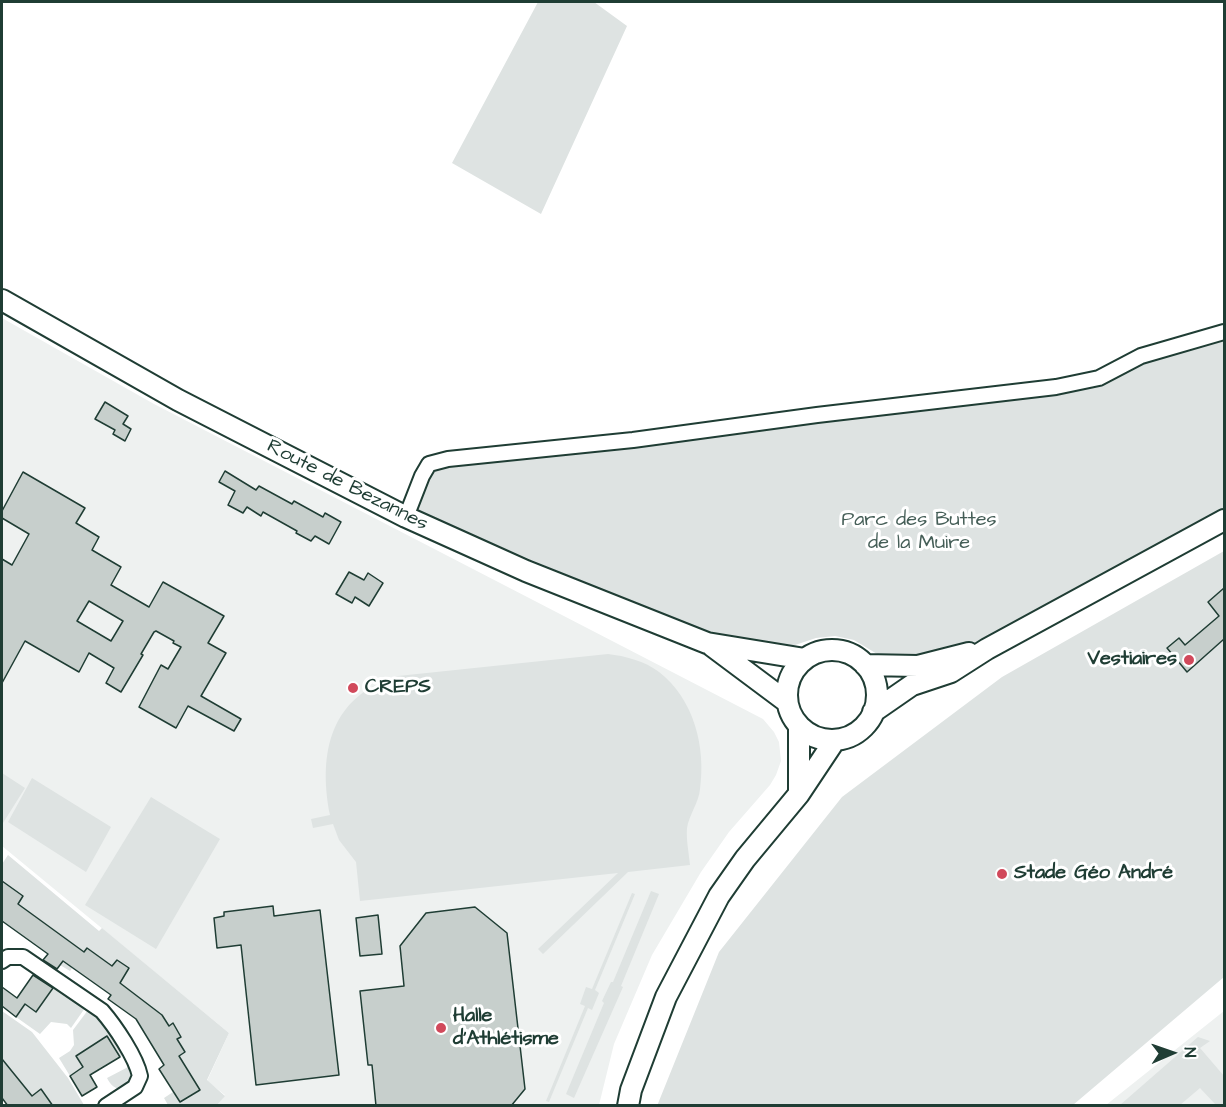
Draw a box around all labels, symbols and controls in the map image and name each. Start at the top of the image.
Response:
street label: Route de Bezannes [262,435,432,537]
park label: Parc des Buttes de la Muire [841,509,997,556]
place label: Vestiaires [1087,648,1177,672]
marker: Vestiaires [1182,653,1196,667]
place label: CREPS [365,676,431,700]
marker: CREPS [346,681,360,695]
place label: Stade Géo André [1014,862,1173,886]
marker: Stade Géo André [995,867,1009,881]
place label: Halle d'Athlétisme [453,1005,559,1052]
marker: Halle d'Athlétisme [434,1021,448,1035]
north arrow [1142,1023,1202,1083]
text: N [1179,1047,1201,1058]

